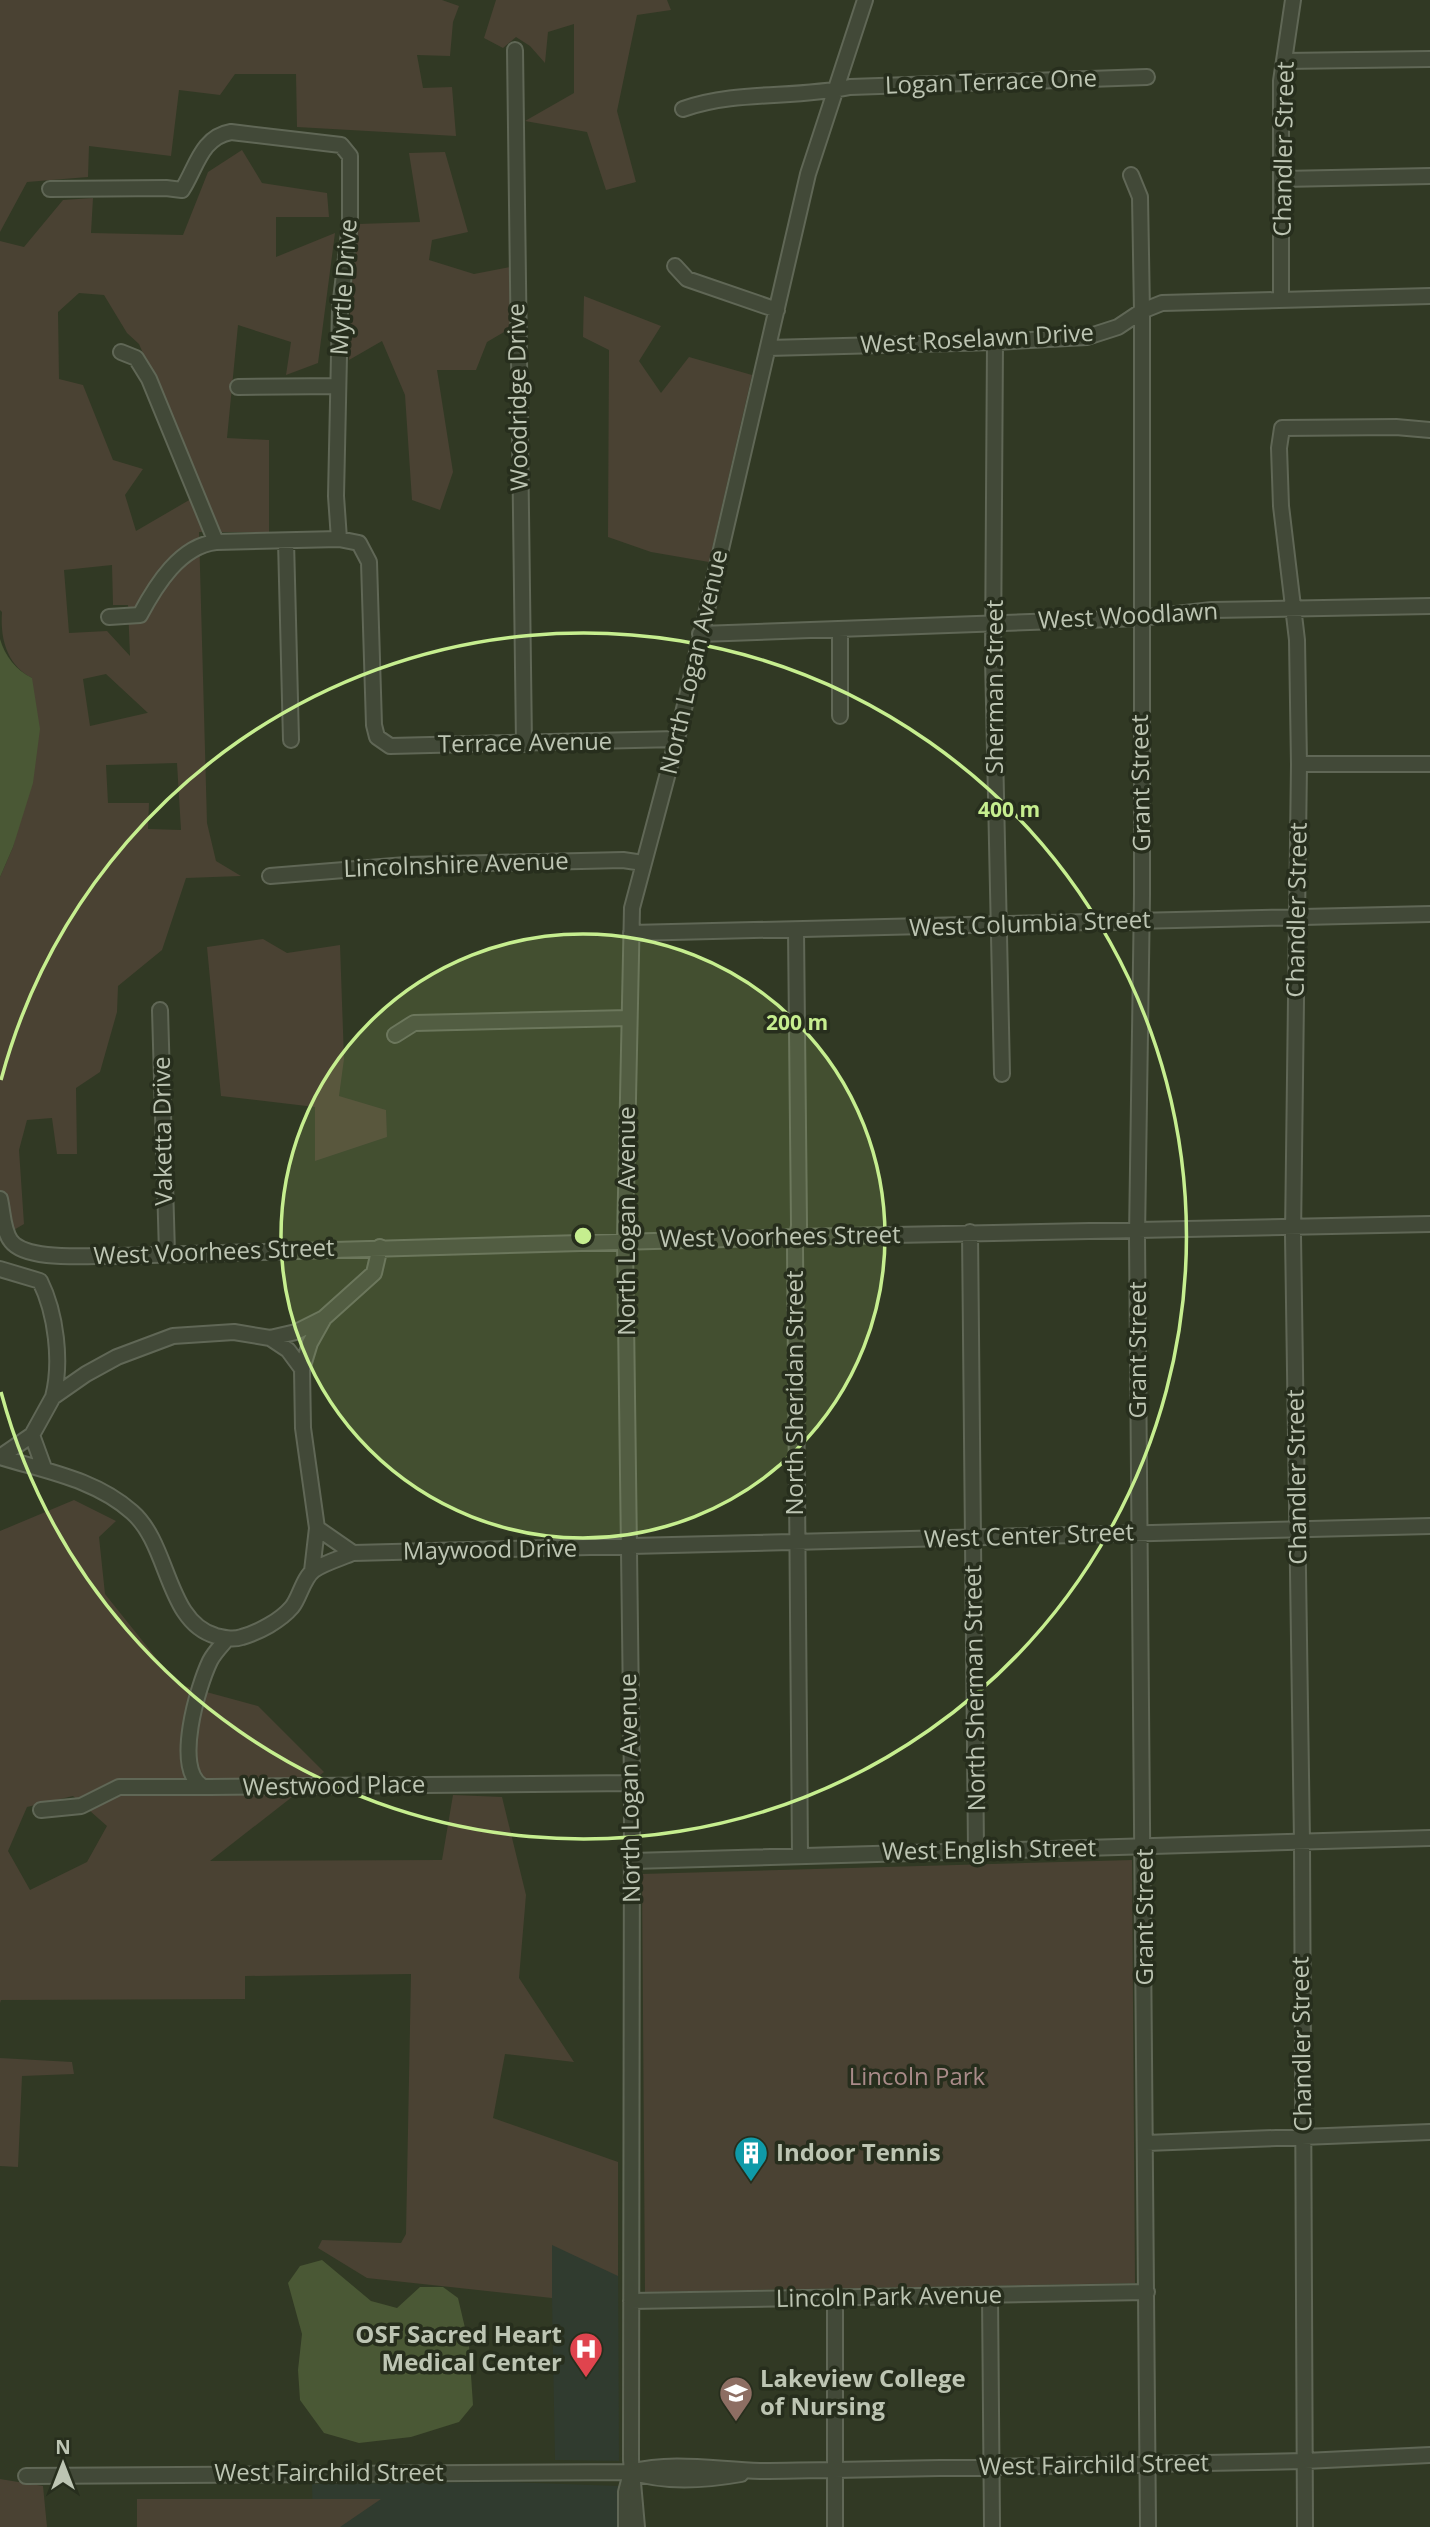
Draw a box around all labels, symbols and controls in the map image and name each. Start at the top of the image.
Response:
street label: Logan Terrace One [884,60,1097,101]
street label: Chandler Street [1264,61,1301,237]
street label: Myrtle Drive [321,218,364,356]
street label: Woodridge Drive [498,303,535,491]
street label: West Roselawn Drive [859,315,1094,360]
street label: North Logan Avenue [651,546,734,777]
street label: West Woodlawn [1037,593,1219,636]
street label: Sherman Street [977,600,1010,774]
street label: Grant Street [1122,714,1157,852]
street label: Terrace Avenue [437,723,612,760]
text: 400 m [978,795,1040,823]
street label: Chandler Street [1277,822,1314,998]
street label: Lincolnshire Avenue [343,843,569,884]
street label: West Columbia Street [909,902,1151,943]
text: 200 m [766,1008,828,1036]
street label: Vaketta Drive [144,1056,179,1206]
street label: North Logan Avenue [609,1106,642,1336]
street label: West Voorhees Street [659,1217,901,1254]
centre of rings [571,1224,595,1248]
street label: West Voorhees Street [93,1230,335,1271]
street label: North Sheridan Street [777,1270,810,1516]
street label: Grant Street [1120,1281,1153,1419]
street label: Chandler Street [1277,1389,1314,1565]
street label: West Center Street [923,1514,1135,1555]
street label: Maywood Drive [403,1530,577,1567]
street label: North Sherman Street [955,1564,992,1812]
street label: North Logan Avenue [610,1673,647,1903]
street label: Westwood Place [242,1766,426,1803]
street label: West English Street [881,1830,1096,1867]
street label: Grant Street [1127,1848,1160,1986]
street label: Chandler Street [1282,1956,1319,2132]
park label: Lincoln Park [849,2059,986,2092]
building icon: Indoor Tennis [732,2134,770,2183]
place label: Indoor Tennis [776,2135,941,2168]
street label: Lincoln Park Avenue [776,2277,1002,2314]
place label: OSF Sacred Heart Medical Center [355,2317,562,2378]
hospital icon: OSF Sacred Heart Medical Center [567,2330,605,2379]
place label: Lakeview College of Nursing [760,2361,966,2422]
school or university icon: Lakeview College of Nursing [717,2374,755,2423]
north arrow [28,2429,98,2499]
text: N [55,2434,71,2460]
street label: West Fairchild Street [979,2445,1209,2482]
street label: West Fairchild Street [214,2455,444,2488]

